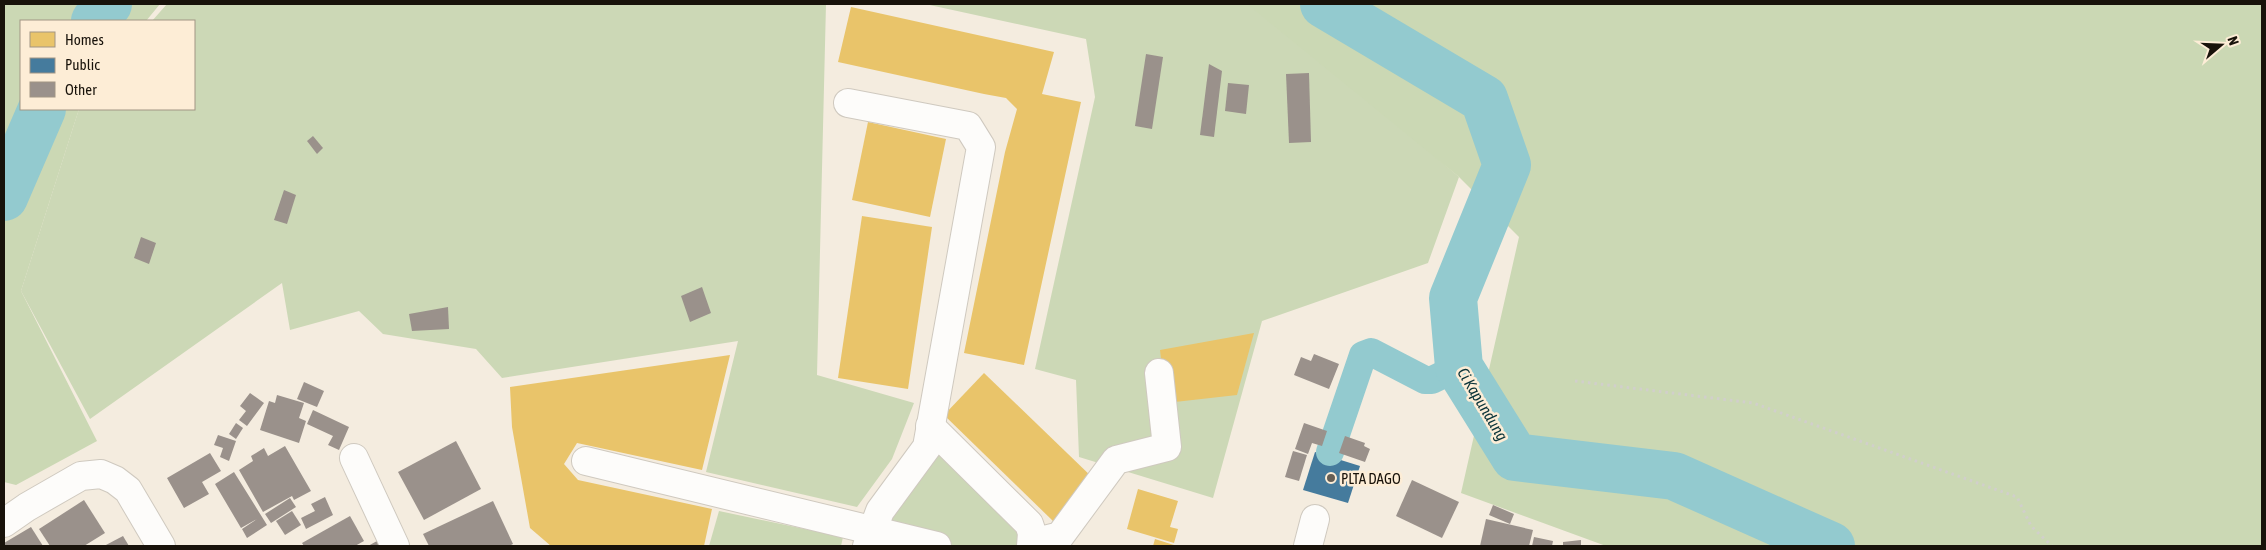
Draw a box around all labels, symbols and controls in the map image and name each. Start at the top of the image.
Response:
legend [20,20,195,110]
north arrow [2196,20,2246,70]
text: Homes [65,31,104,48]
text: N [2224,34,2242,47]
text: Public [65,56,100,73]
text: Other [65,81,97,98]
water label: Ci Kapundung [1453,364,1512,444]
place label: PLTA DAGO [1341,470,1401,487]
marker: PLTA DAGO [1325,472,1337,484]

